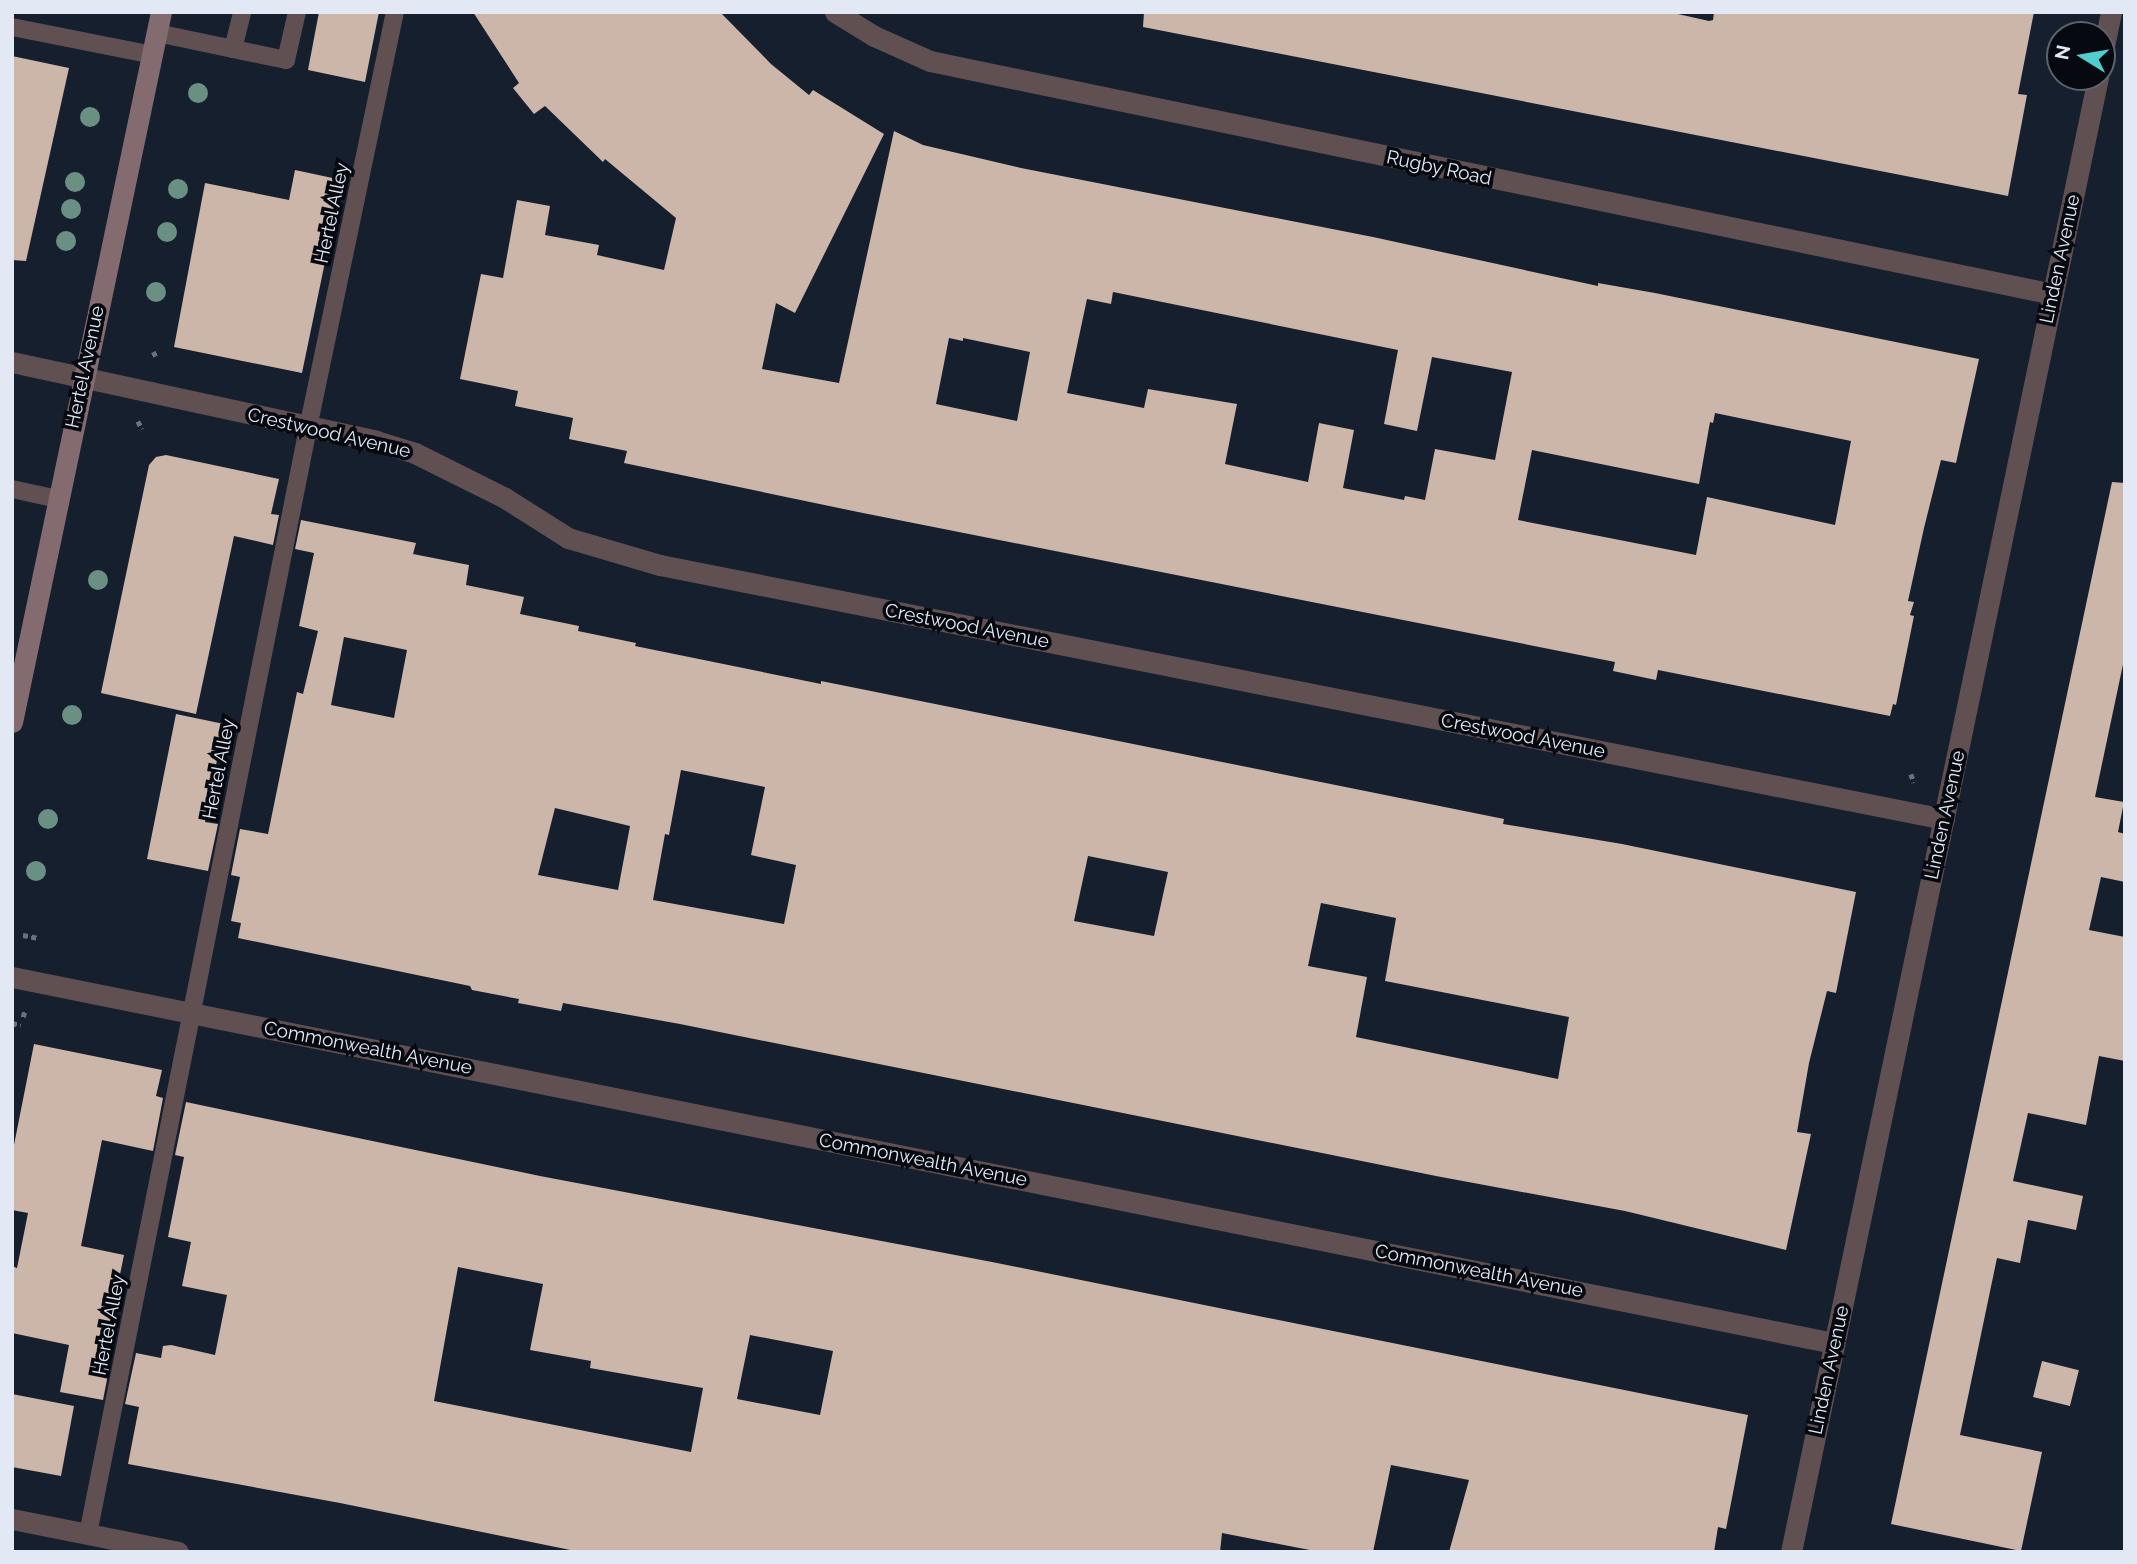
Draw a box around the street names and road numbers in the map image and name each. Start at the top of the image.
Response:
street label: Rugby Road [1384,146,1494,190]
street label: Hertel Alley [310,160,354,266]
street label: Linden Avenue [2035,192,2085,326]
street label: Hertel Avenue [61,303,109,431]
street label: Crestwood Avenue [245,403,413,463]
street label: Crestwood Avenue [883,599,1051,653]
street label: Crestwood Avenue [1439,709,1607,763]
street label: Hertel Alley [198,716,240,822]
street label: Linden Avenue [1920,748,1970,882]
street label: Commonwealth Avenue [262,1017,474,1079]
street label: Commonwealth Avenue [817,1129,1029,1191]
street label: Commonwealth Avenue [1373,1240,1585,1302]
street label: Hertel Alley [88,1272,130,1378]
street label: Linden Avenue [1804,1303,1854,1437]

